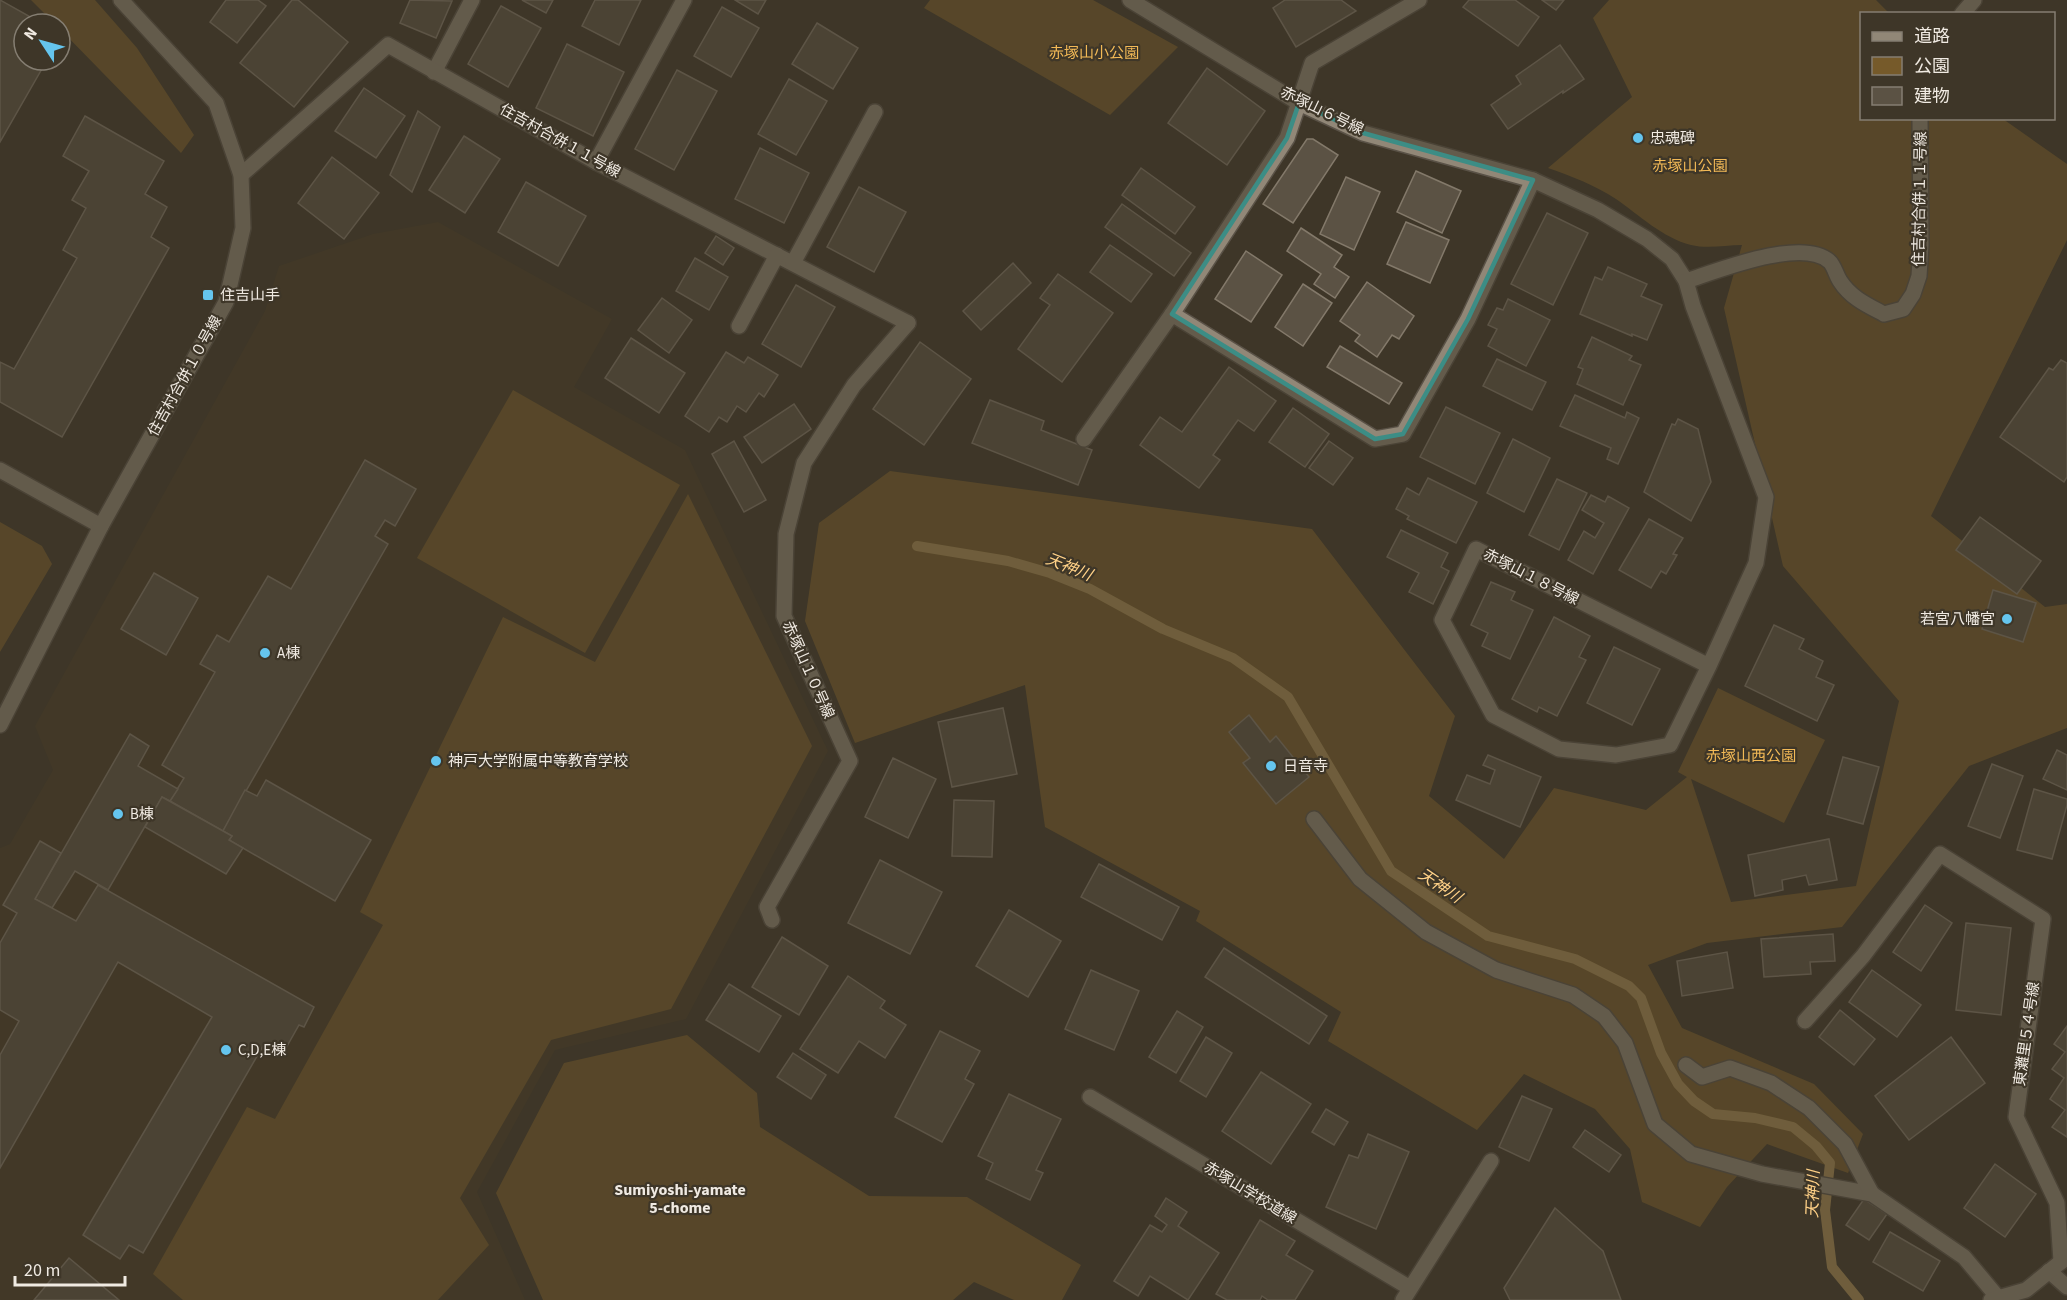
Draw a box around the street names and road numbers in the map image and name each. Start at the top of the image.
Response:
street label: 赤塚山６号線 [1277,82,1367,140]
street label: 住吉村合併１１号線 [496,99,624,183]
street label: 住吉村合併１１号線 [1908,131,1932,267]
street label: 住吉村合併１０号線 [143,312,227,440]
street label: 赤塚山１８号線 [1479,544,1583,610]
street label: 赤塚山１０号線 [777,618,839,722]
street label: 東灘里５４号線 [2009,981,2045,1087]
street label: 赤塚山学校道線 [1200,1157,1300,1229]

